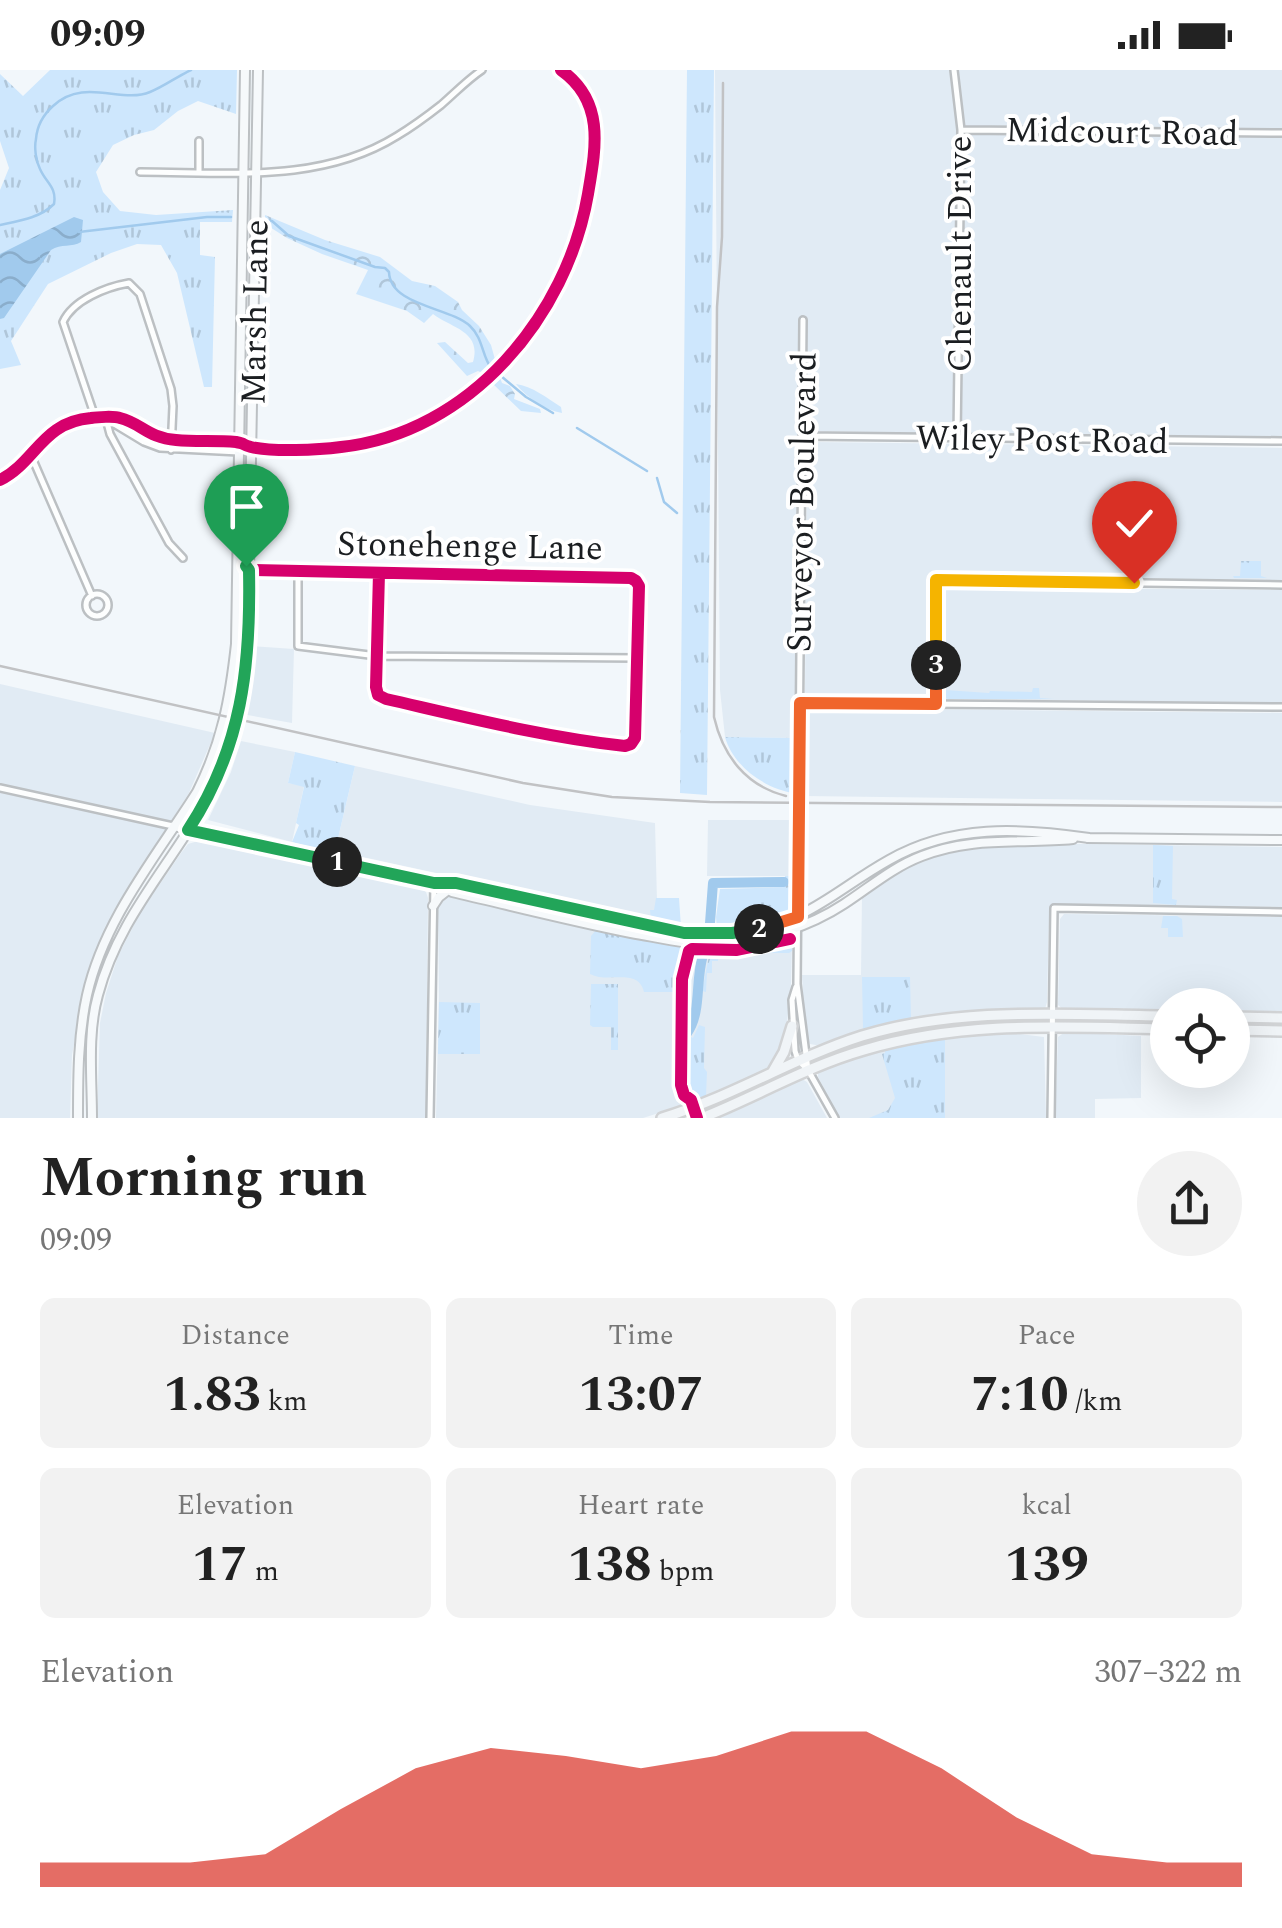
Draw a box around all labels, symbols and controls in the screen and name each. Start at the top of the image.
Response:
text: 09:09 [50,6,145,64]
street label: Midcourt Road [1005,104,1239,161]
street label: Chenault Drive [934,136,987,372]
street label: Marsh Lane [227,219,284,405]
street label: Surveyor Boulevard [773,351,832,653]
street label: Wiley Post Road [915,412,1169,469]
pin [204,464,289,567]
icon: arrive [219,479,274,534]
pin [1092,481,1177,584]
icon: check [1107,496,1162,551]
street label: Stonehenge Lane [337,518,603,575]
pin: 3 [911,640,961,690]
text: 3 [928,643,944,686]
pin: 1 [312,837,362,887]
text: 1 [329,840,345,883]
pin: 2 [734,904,784,954]
text: 2 [751,907,767,950]
map controls [1150,988,1250,1088]
button: locate [1150,988,1250,1088]
text: Morning run [40,1137,368,1220]
button: share [1137,1151,1242,1256]
text: 09:09 [40,1216,112,1265]
text: Distance [181,1314,290,1357]
text: Time [608,1314,674,1357]
text: Pace [1018,1314,1076,1357]
text: 1.83 [163,1357,261,1433]
text: 13:07 [578,1357,704,1433]
text: 7:10 [971,1357,1069,1433]
text: km [261,1380,307,1423]
text: /km [1069,1380,1122,1423]
text: Elevation [177,1484,294,1527]
text: Heart rate [578,1484,704,1527]
text: kcal [1022,1484,1072,1527]
text: 17 [192,1527,248,1603]
text: 138 [568,1527,652,1603]
text: 139 [1005,1527,1089,1603]
text: m [248,1550,279,1593]
text: bpm [652,1550,714,1593]
text: Elevation [40,1648,174,1697]
text: 307–322 m [1094,1648,1242,1697]

